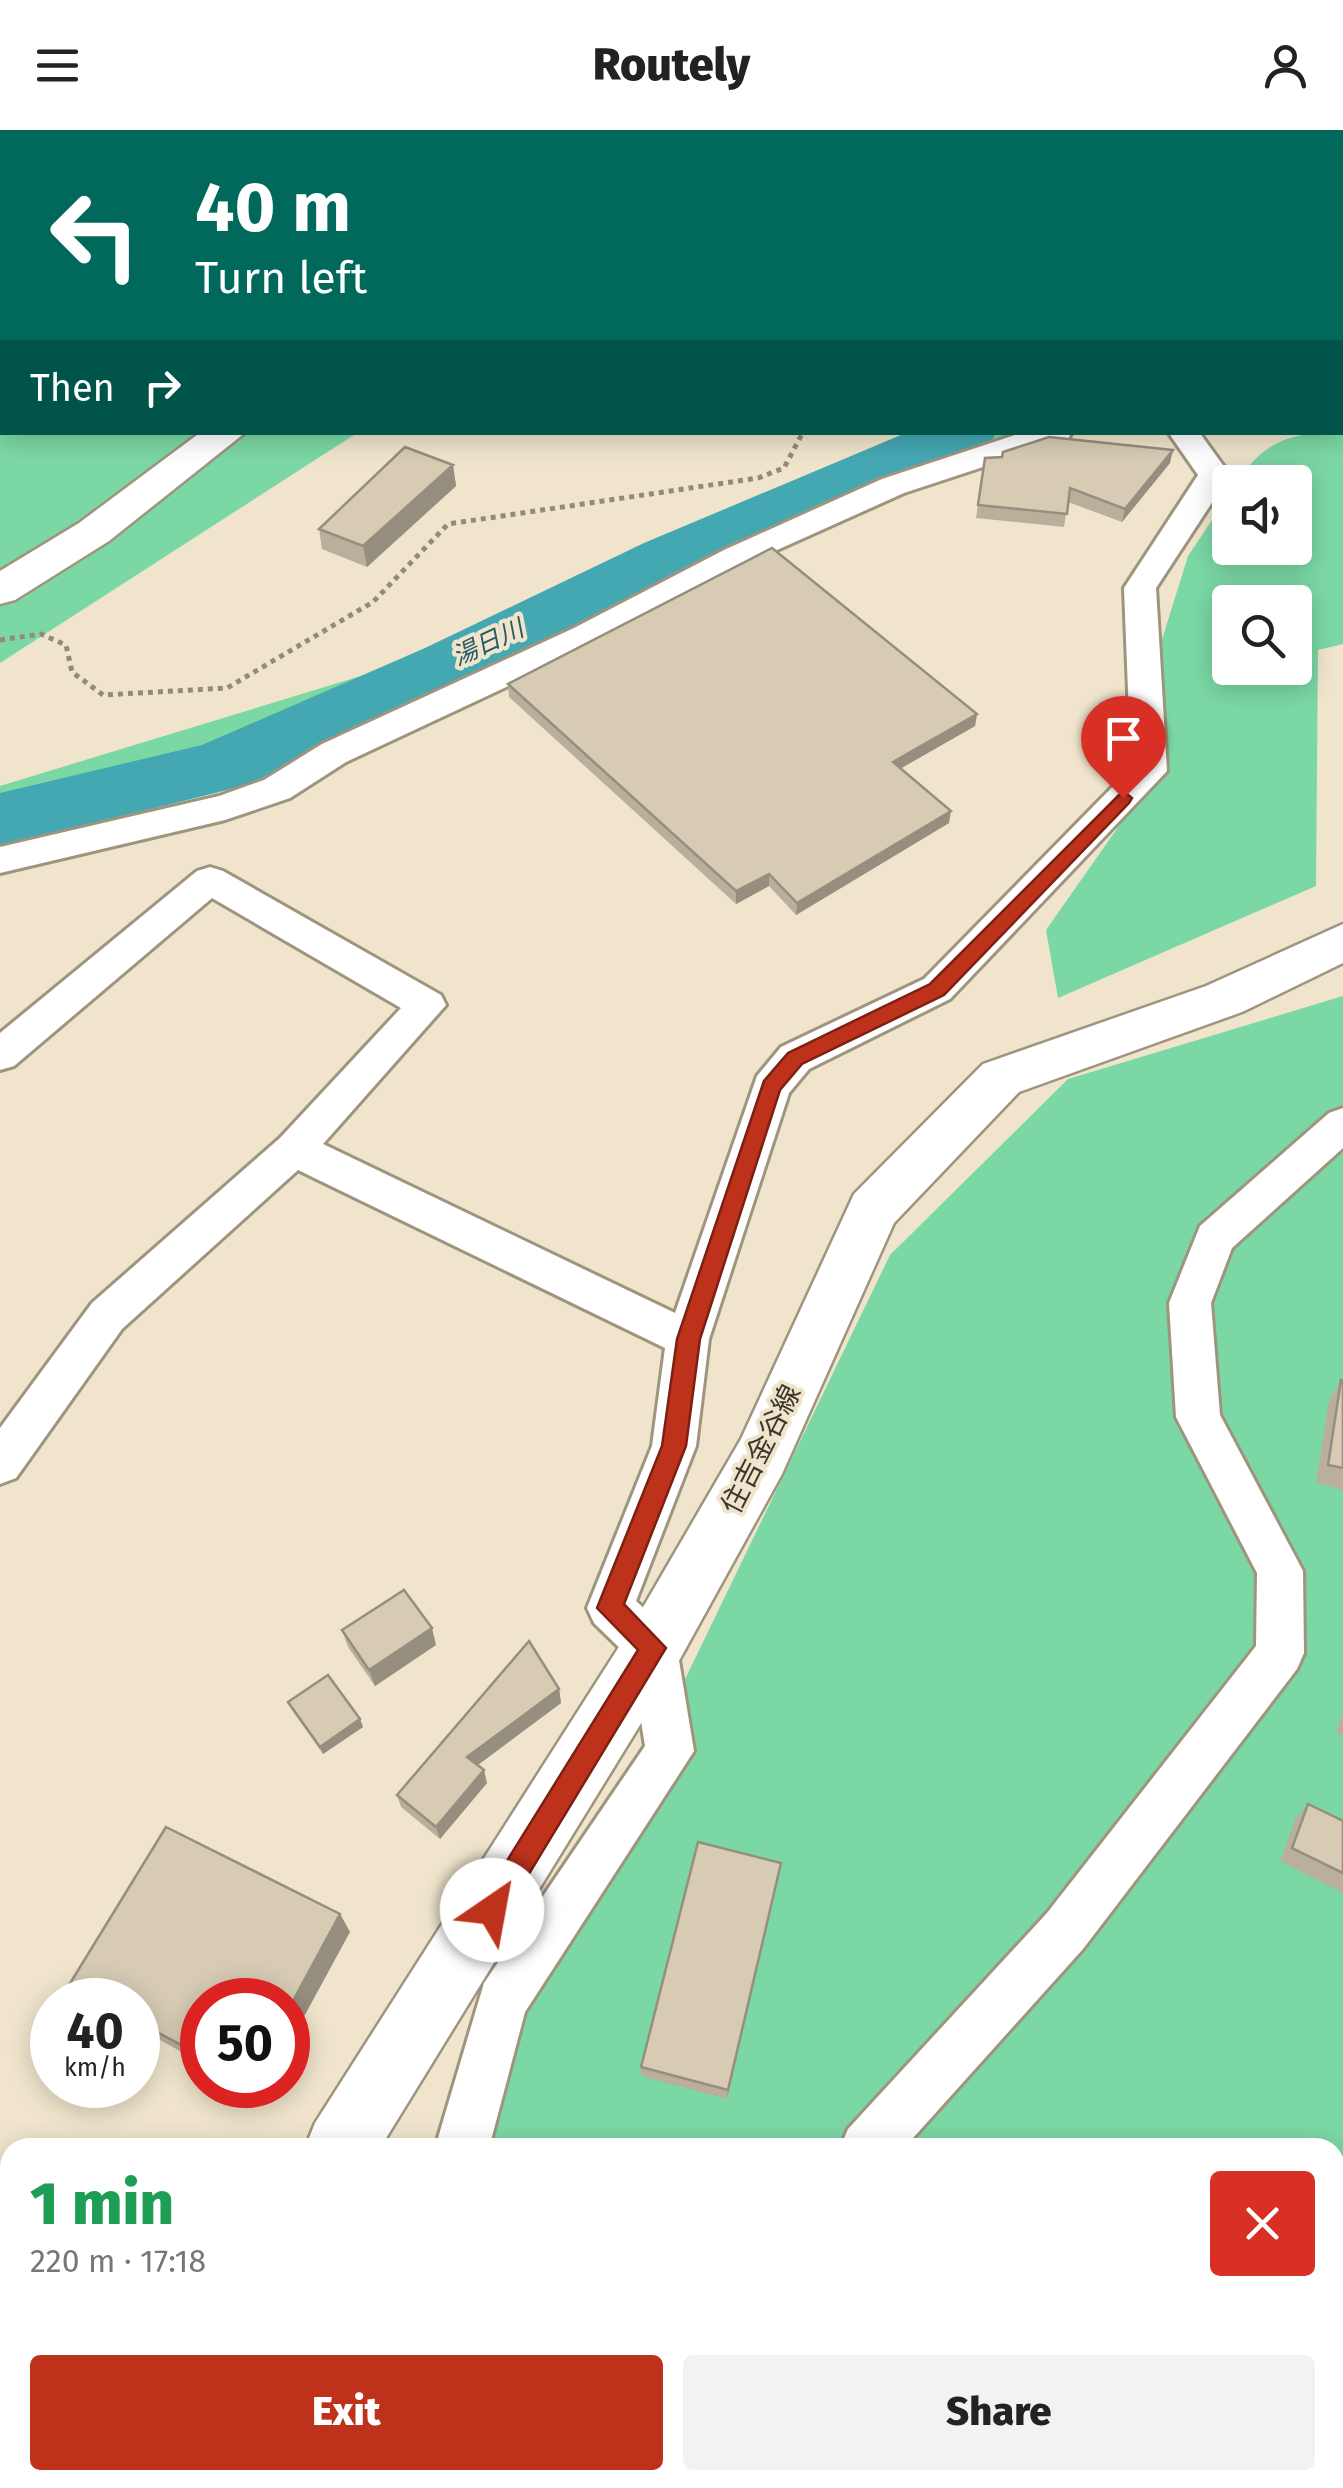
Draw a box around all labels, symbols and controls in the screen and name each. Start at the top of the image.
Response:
icon: menu [30,38,85,93]
text: Routely [593,38,750,92]
icon: person [1258,38,1313,93]
text: 40 m [195,166,351,250]
icon: left [30,170,160,300]
text: Turn left [195,251,367,305]
icon: right [135,360,190,415]
text: Then [30,365,115,411]
map controls [1212,465,1312,685]
button: sound [1212,465,1312,565]
button: search [1212,585,1312,685]
water label: 湯日川 [448,612,531,672]
pin [1081,696,1166,799]
icon: arrive [1096,711,1151,766]
street label: 住吉金谷線 [715,1379,807,1519]
position arrow [440,1858,544,1962]
speed limit sign: 50 [180,1978,310,2108]
text: 40 [66,2001,124,2061]
text: km/h [64,2053,126,2083]
text: 1 min [30,2168,174,2240]
button: close [1210,2171,1315,2276]
text: 220 m · 17:18 [30,2242,206,2280]
button: Exit [30,2355,663,2470]
button: Share [683,2355,1315,2470]

